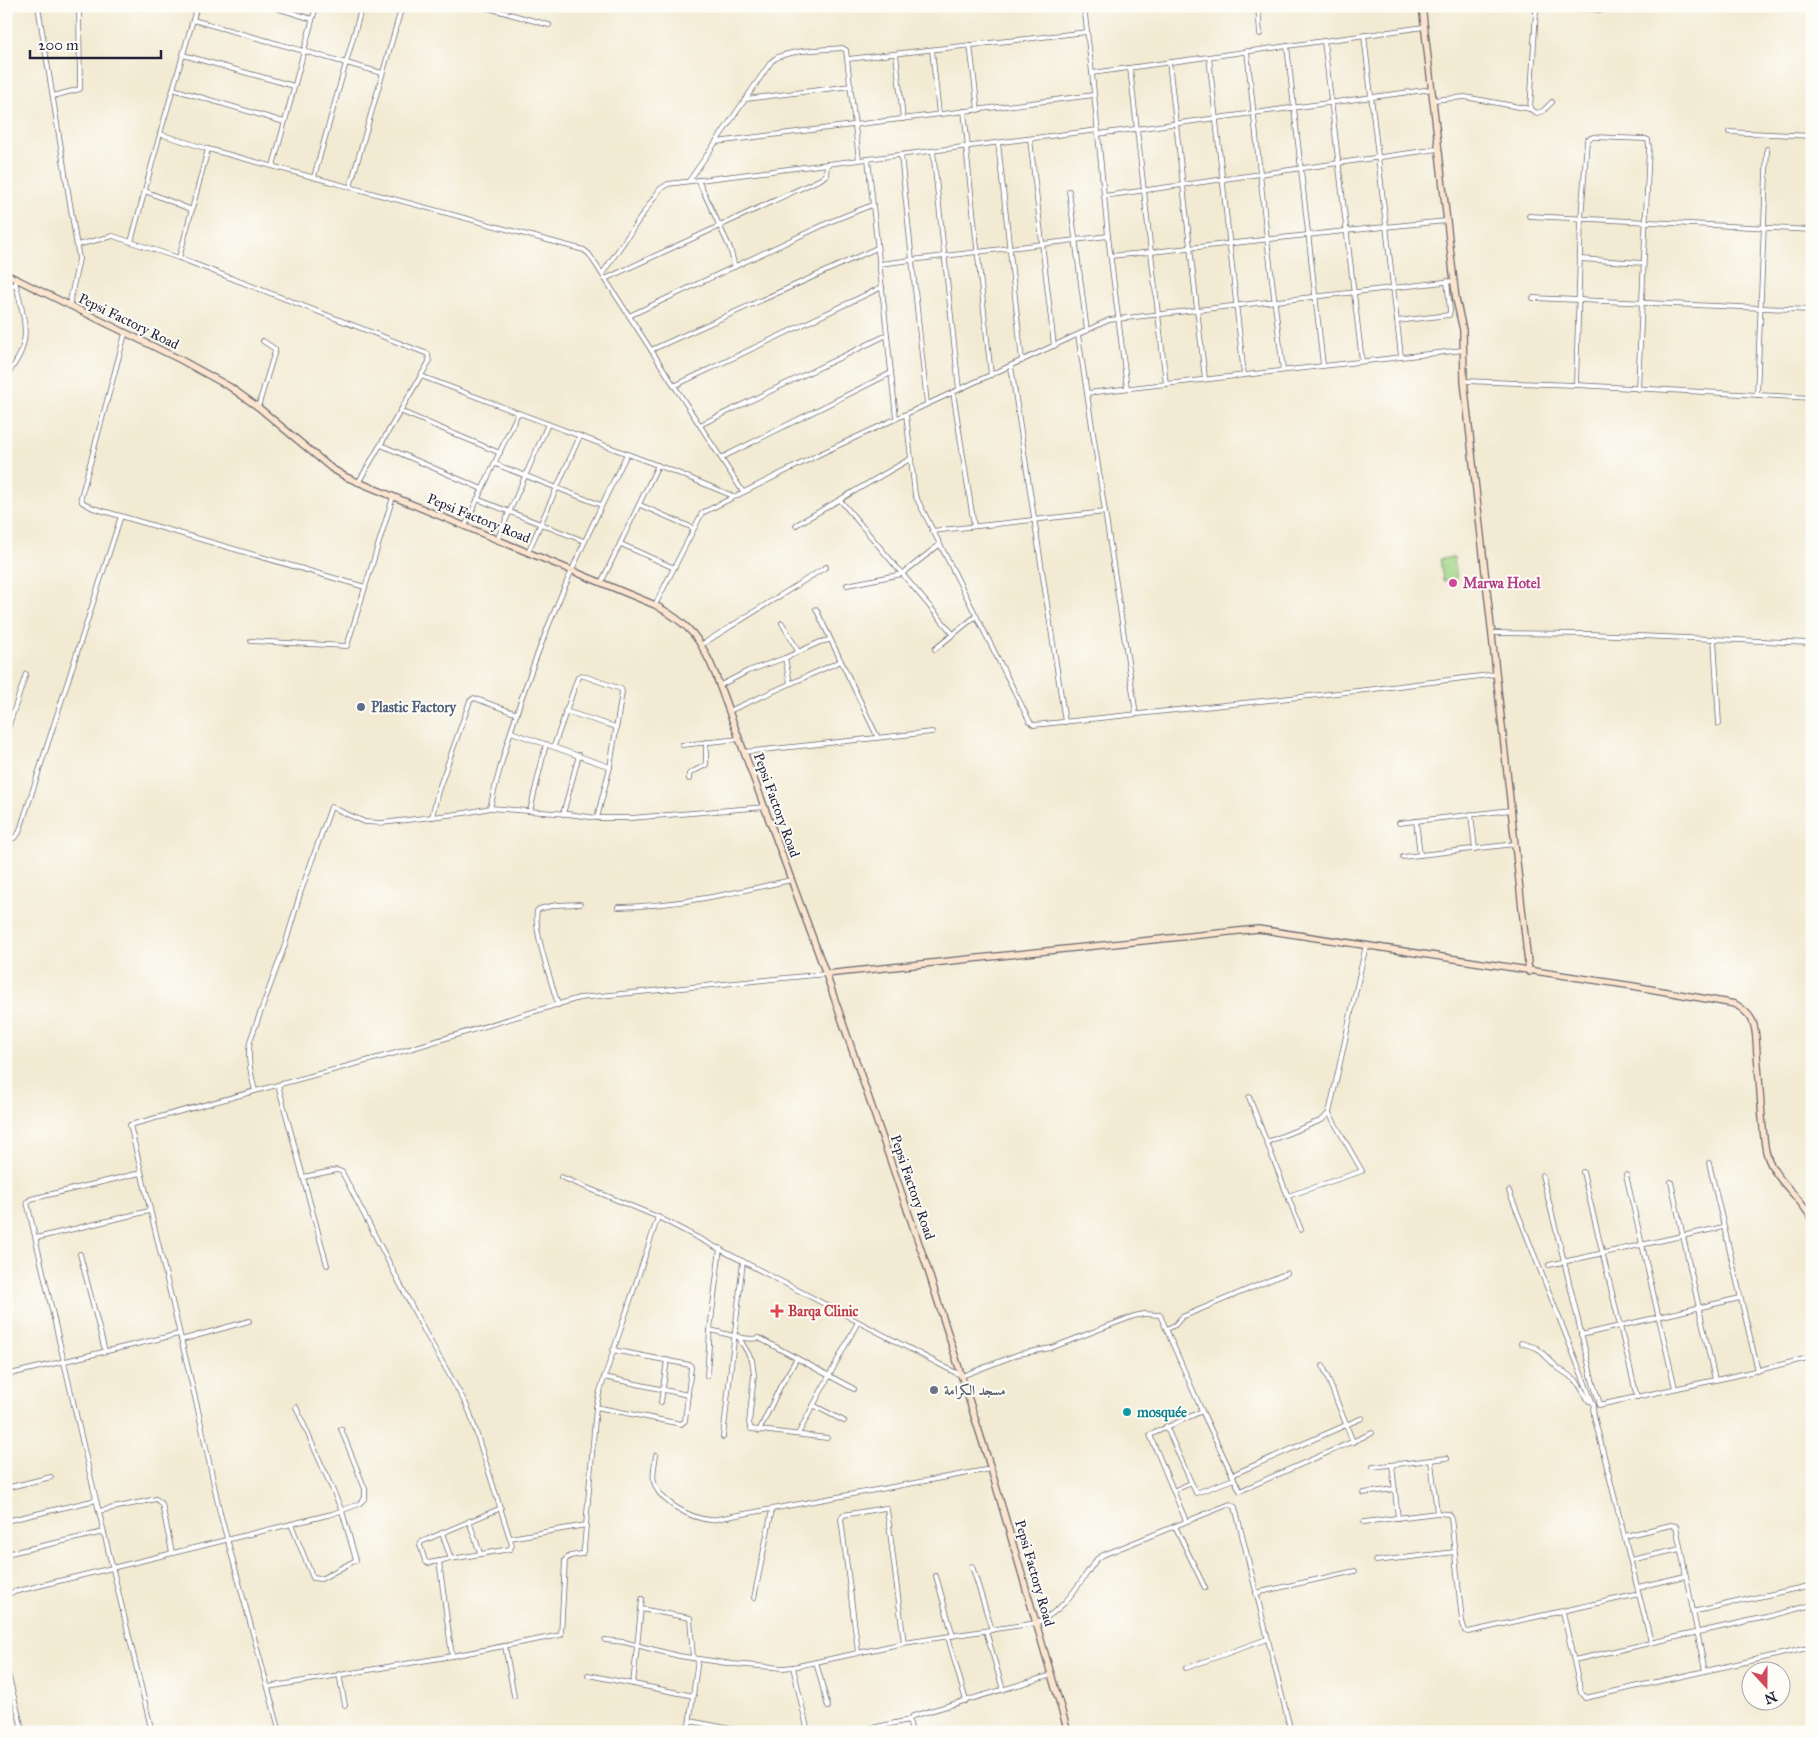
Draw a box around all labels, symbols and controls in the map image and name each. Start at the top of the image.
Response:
scale bar [30,28,161,60]
text: 200 m [38,36,79,54]
street label: Pepsi Factory Road [76,290,182,353]
street label: Pepsi Factory Road [425,490,533,547]
place label: Marwa Hotel [1463,575,1542,592]
marker: Marwa Hotel [1447,577,1459,589]
place label: Plastic Factory [371,699,457,717]
marker: Plastic Factory [355,701,367,713]
street label: Pepsi Factory Road [750,751,803,860]
street label: Pepsi Factory Road [887,1132,938,1242]
place label: Barqa Clinic [788,1303,859,1321]
marker: Barqa Clinic [770,1304,784,1318]
place label: مسجد الكرامة [944,1382,1006,1400]
marker: مسجد الكرامة [928,1384,940,1396]
place label: mosquée [1136,1404,1187,1422]
marker: mosquée [1121,1406,1133,1418]
street label: Pepsi Factory Road [1011,1518,1058,1628]
north arrow [1740,1660,1790,1710]
text: N [1762,1688,1779,1708]

